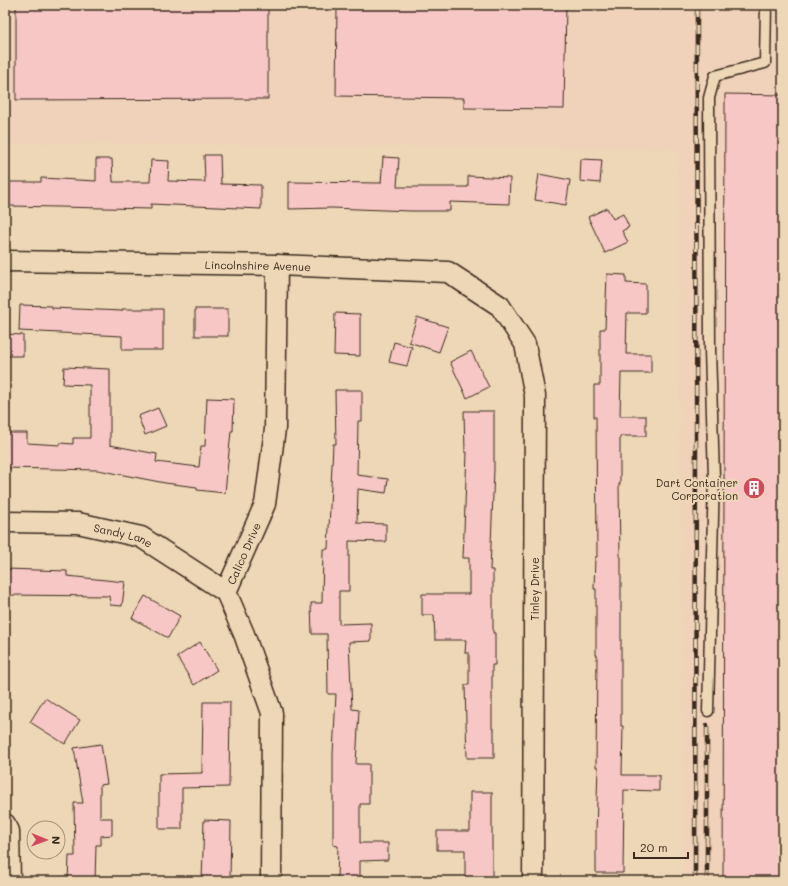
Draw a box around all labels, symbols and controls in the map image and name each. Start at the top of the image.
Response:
street label: Lincolnshire Avenue [205,256,311,274]
place label: Dart Container Corporation [656,475,738,503]
building icon: Dart Container Corporation [741,475,767,501]
street label: Sandy Lane [92,519,156,550]
street label: Calico Drive [223,520,264,587]
street label: Tinley Drive [527,557,542,621]
north arrow [26,820,66,860]
scale bar [634,834,688,860]
text: N [49,836,64,844]
text: 20 m [640,839,668,855]

